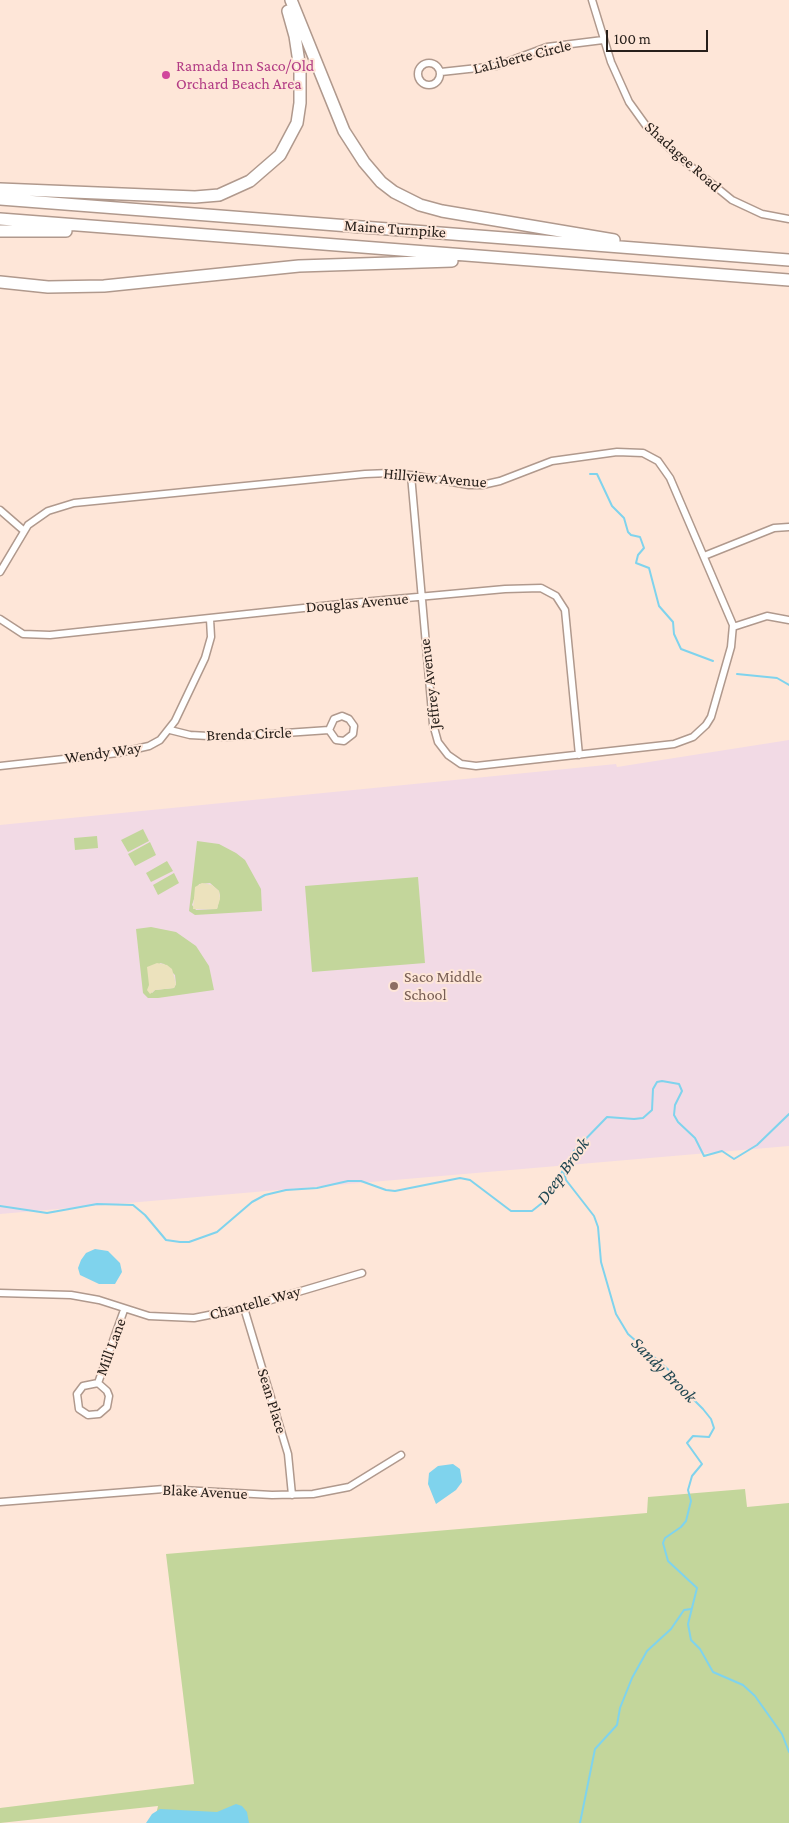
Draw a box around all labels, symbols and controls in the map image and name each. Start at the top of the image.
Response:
scale bar [609,20,712,52]
text: 100 m [614,31,651,47]
street label: LaLiberte Circle [471,36,573,78]
place label: Ramada Inn Saco/Old Orchard Beach Area [176,56,314,94]
marker: Ramada Inn Saco/Old Orchard Beach Area [160,69,172,81]
street label: Shadagee Road [641,118,725,196]
street label: Maine Turnpike [343,216,447,242]
street label: Hillview Avenue [383,464,487,492]
street label: Douglas Avenue [305,589,409,617]
street label: Jeffrey Avenue [415,638,445,730]
street label: Brenda Circle [206,723,292,745]
street label: Wendy Way [63,738,143,768]
place label: Saco Middle School [404,967,482,1005]
marker: Saco Middle School [388,980,400,992]
water label: Deep Brook [532,1134,594,1208]
street label: Chantelle Way [207,1282,303,1324]
street label: Mill Lane [92,1316,130,1378]
water label: Sandy Brook [627,1333,701,1407]
street label: Sean Place [253,1366,291,1436]
street label: Blake Avenue [162,1480,248,1504]

